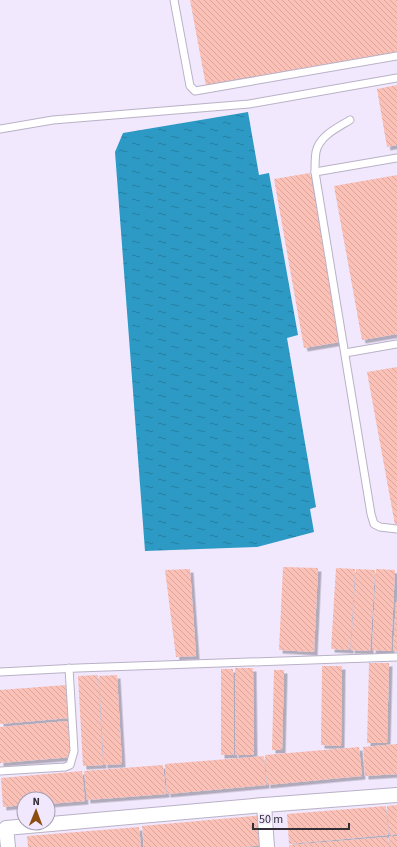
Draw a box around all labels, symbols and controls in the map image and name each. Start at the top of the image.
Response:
north arrow [16,791,56,831]
text: N [32,794,40,809]
scale bar [253,805,349,831]
text: 50 m [259,811,283,828]

